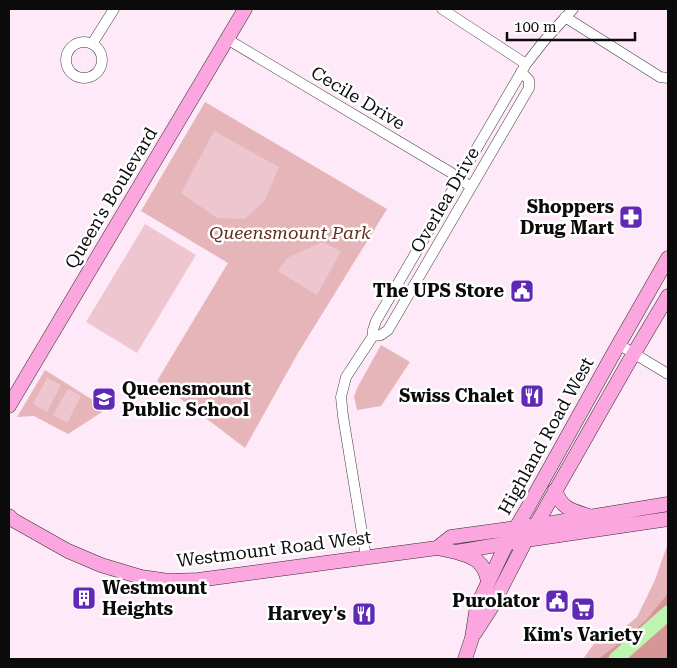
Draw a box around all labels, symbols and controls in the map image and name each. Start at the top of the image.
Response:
scale bar [507,10,634,42]
text: 100 m [514,18,557,36]
street label: Cecile Drive [308,61,409,134]
street label: Queen's Boulevard [60,123,161,272]
street label: Overlea Drive [406,143,483,256]
place label: Shoppers Drug Mart [520,196,614,238]
pharmacy icon: Shoppers Drug Mart [618,204,644,230]
park label: Queensmount Park [209,222,371,243]
public building icon: The UPS Store [509,278,535,304]
place label: The UPS Store [373,280,504,301]
street label: Highland Road West [494,353,598,518]
place label: Queensmount Public School [122,378,251,420]
restaurant icon: Swiss Chalet [519,383,545,409]
place label: Swiss Chalet [399,385,514,406]
school or university icon: Queensmount Public School [91,386,117,412]
street label: Westmount Road West [176,526,373,571]
place label: Westmount Heights [102,577,207,619]
building icon: Westmount Heights [71,585,97,611]
public building icon: Purolator [544,588,570,614]
place label: Purolator [452,590,540,611]
supermarket icon: Kim's Variety [570,596,596,622]
restaurant icon: Harvey's [351,601,377,627]
place label: Harvey's [267,603,346,624]
place label: Kim's Variety [523,624,643,645]

